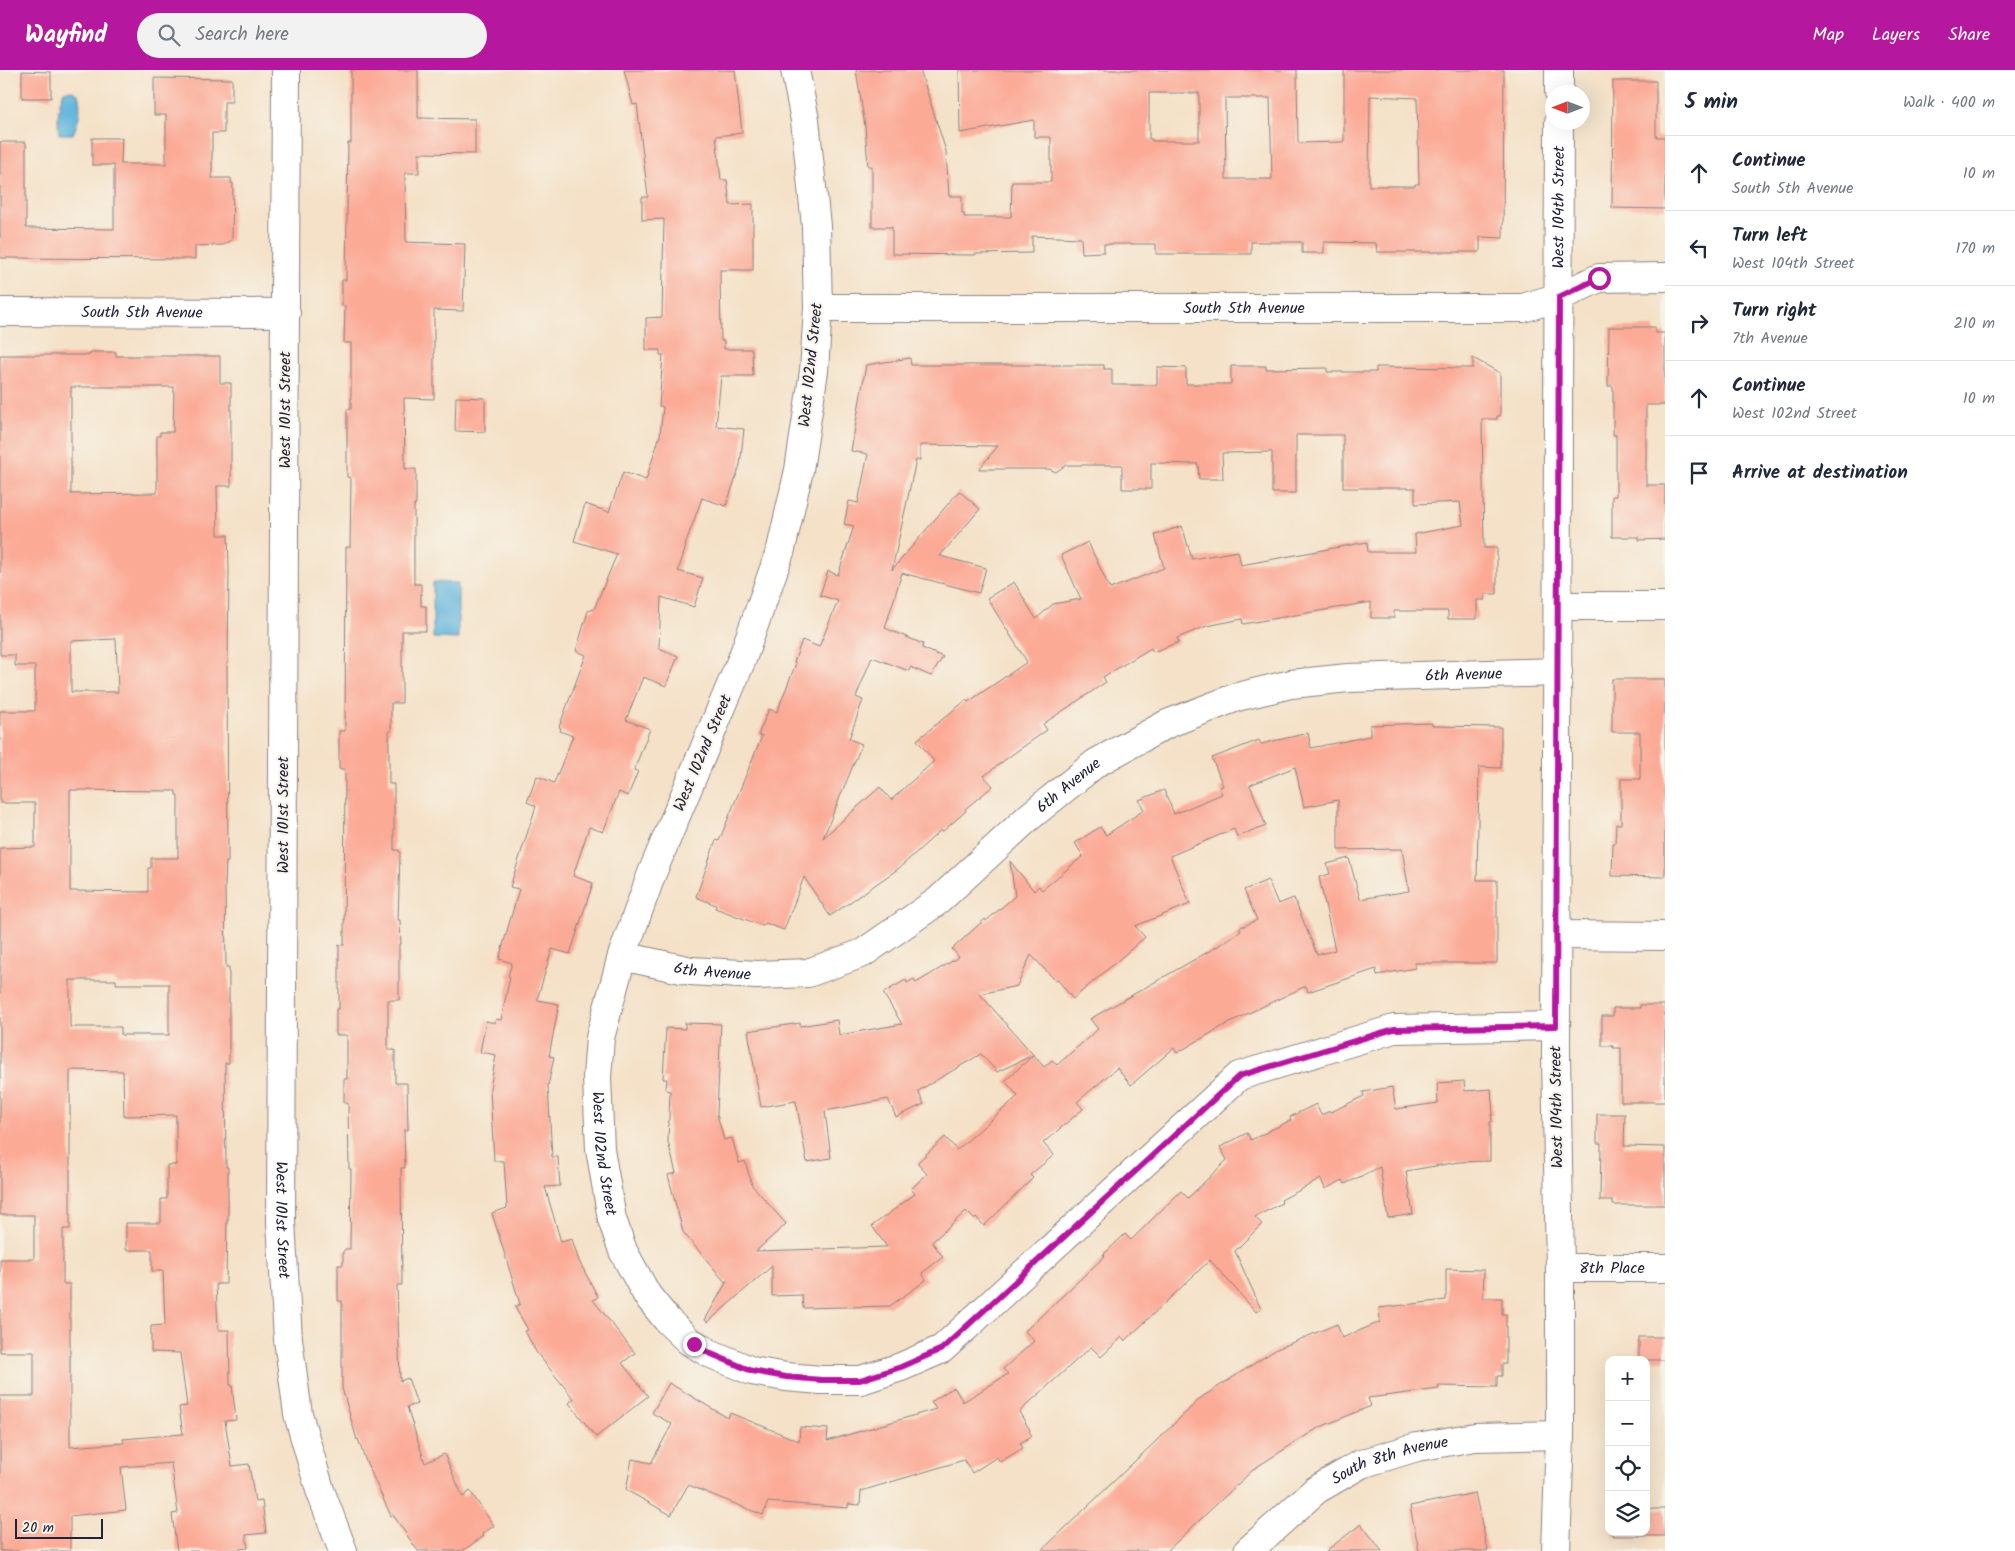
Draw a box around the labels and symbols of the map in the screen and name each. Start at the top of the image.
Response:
north arrow [1545,85,1590,130]
street label: West 104th Street [1546,145,1571,269]
route start [1588,267,1611,290]
street label: South 5th Avenue [1183,296,1305,321]
street label: South 5th Avenue [81,300,203,325]
street label: West 102nd Street [792,301,830,428]
street label: West 101st Street [273,351,298,469]
street label: 6th Avenue [1425,661,1503,688]
street label: West 102nd Street [667,690,739,815]
street label: 6th Avenue [1030,751,1106,819]
street label: West 101st Street [271,756,296,874]
street label: 6th Avenue [672,955,752,987]
street label: West 104th Street [1543,1045,1571,1169]
street label: West 102nd Street [585,1091,624,1218]
street label: West 101st Street [268,1161,297,1280]
street label: 8th Place [1579,1256,1645,1281]
route end [683,1333,706,1356]
street label: South 8th Avenue [1326,1429,1450,1491]
scale bar [15,1516,102,1539]

